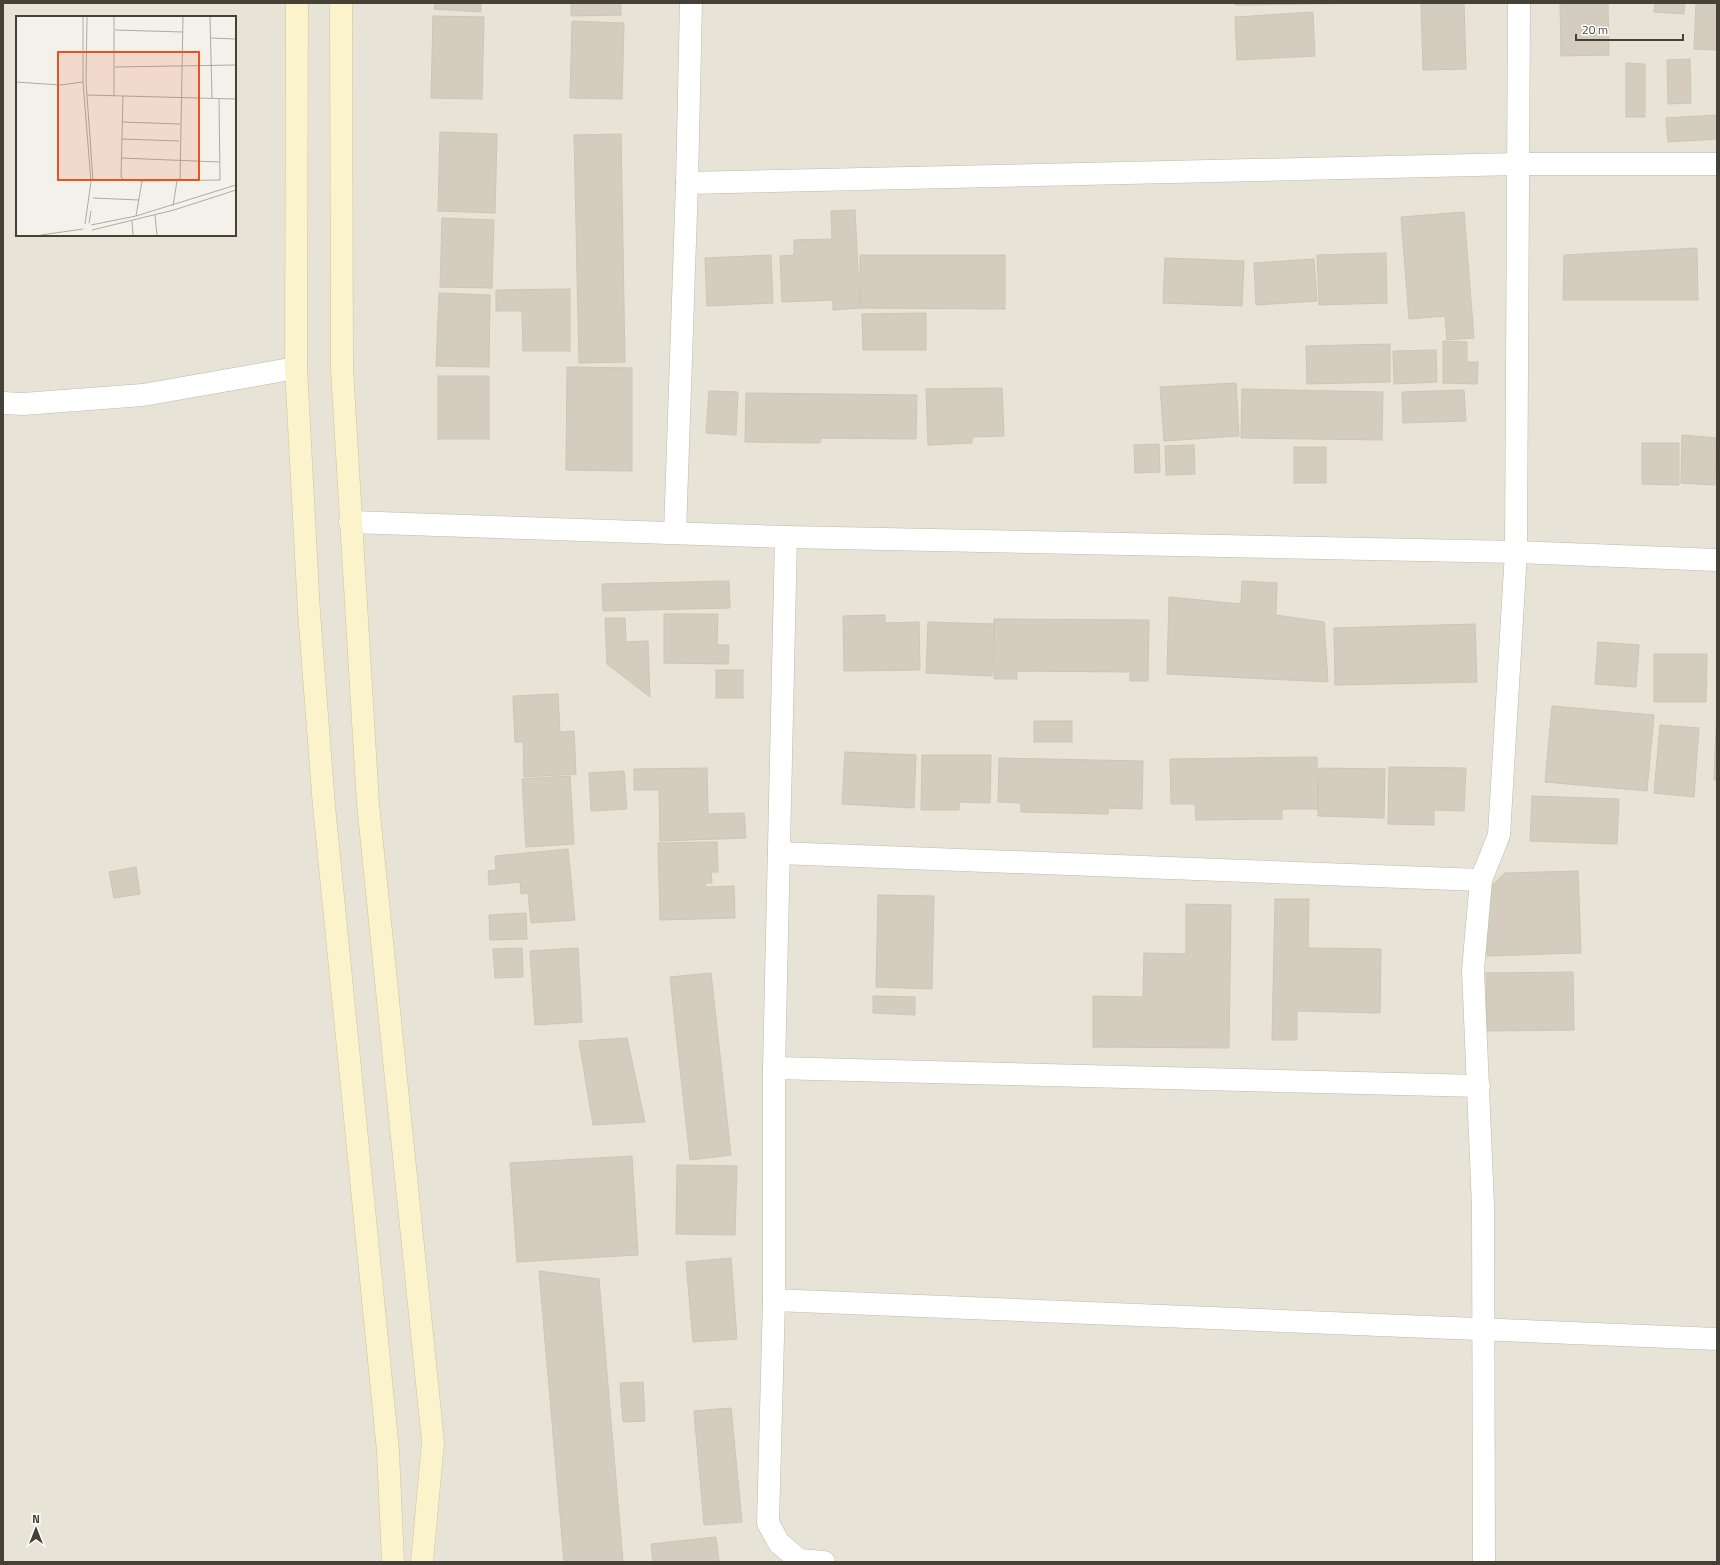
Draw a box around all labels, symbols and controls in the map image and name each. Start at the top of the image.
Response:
inset map [16,16,236,236]
scale bar [1576,16,1683,42]
text: 20 m [1582,20,1608,39]
north arrow [16,1509,56,1549]
text: N [32,1511,40,1527]

